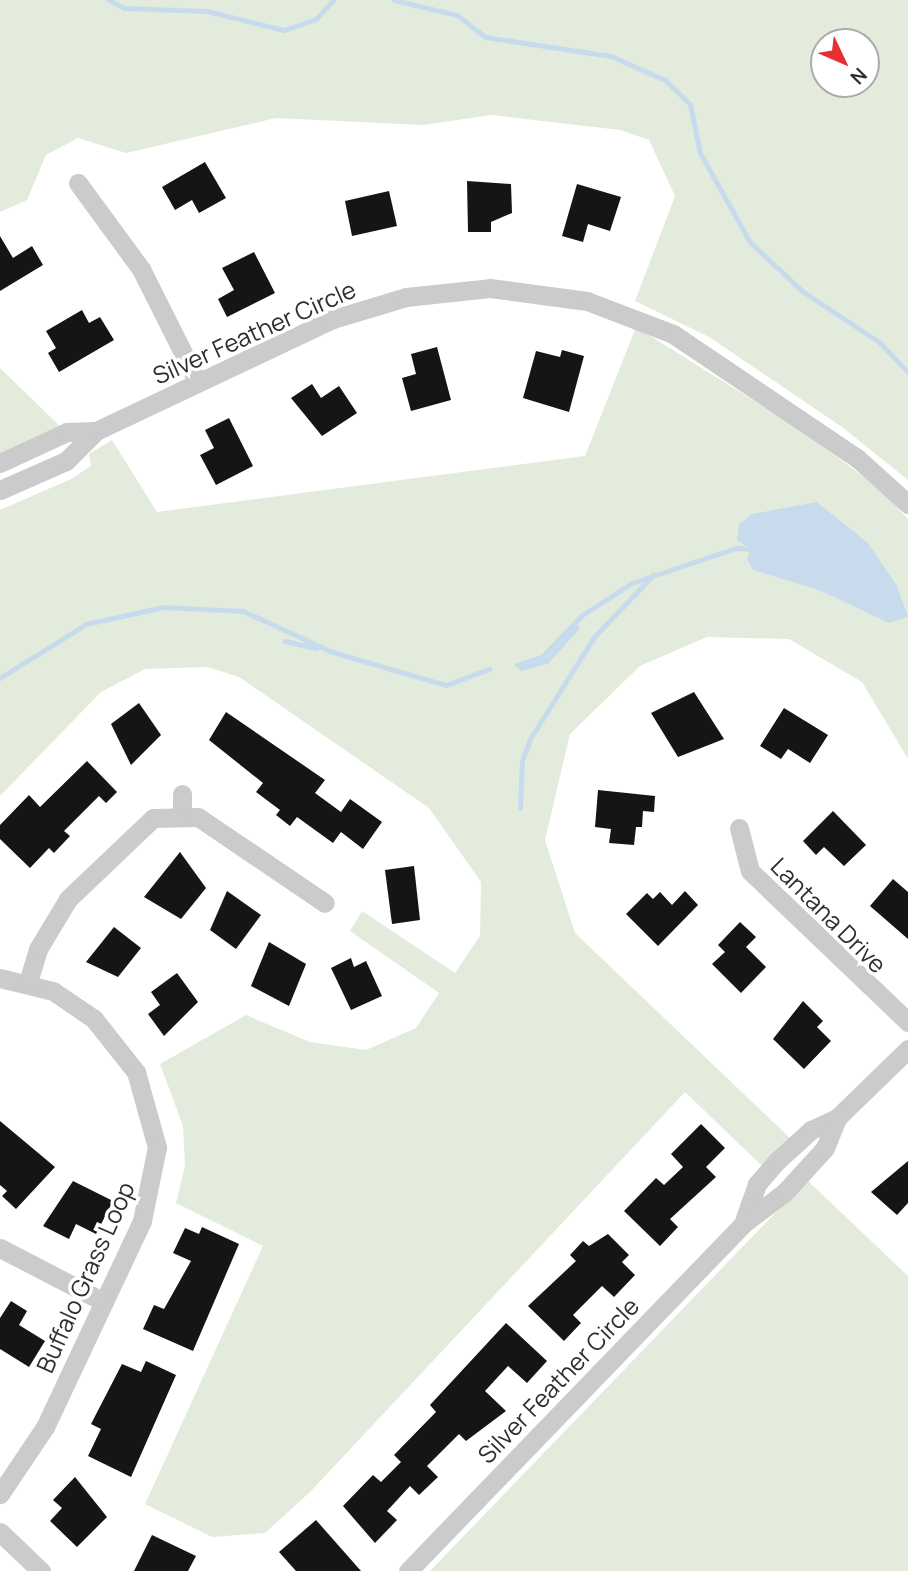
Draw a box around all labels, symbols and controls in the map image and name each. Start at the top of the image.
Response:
north arrow [810,28,880,98]
text: N [845,62,873,90]
street label: Silver Feather Circle [148,274,360,390]
street label: Lantana Drive [765,851,893,979]
street label: Buffalo Grass Loop [30,1177,140,1377]
street label: Silver Feather Circle [472,1291,644,1469]

